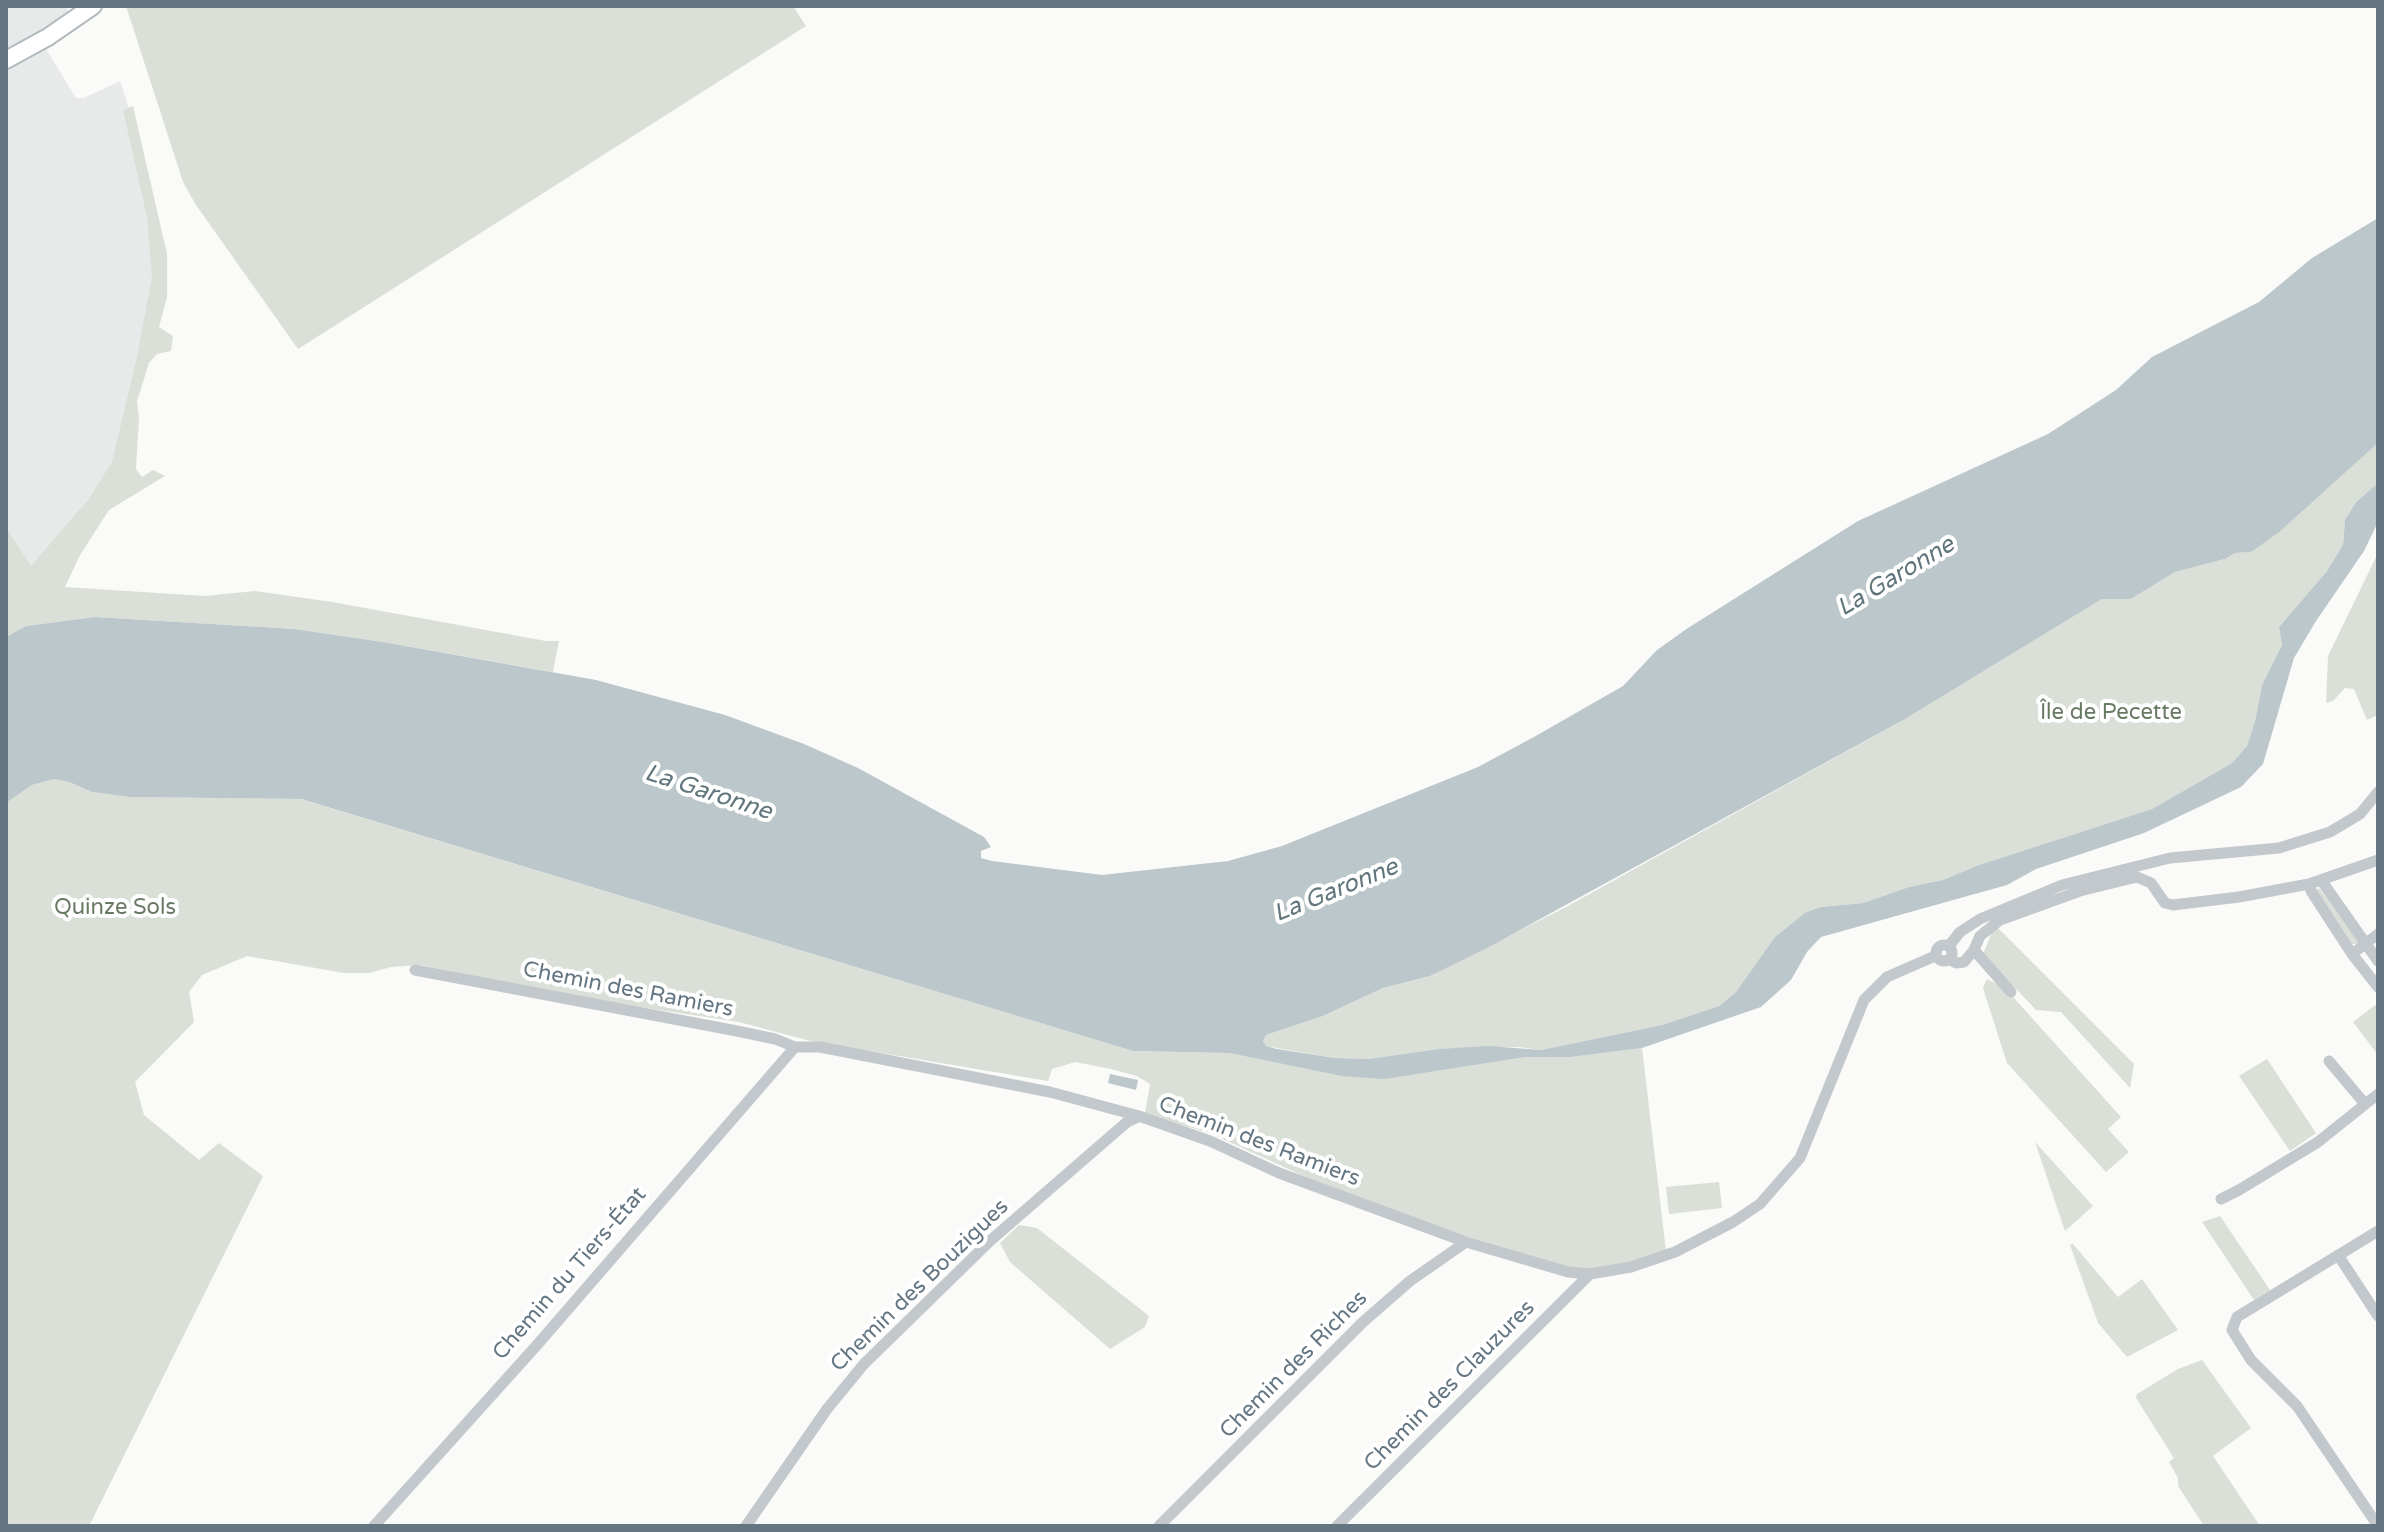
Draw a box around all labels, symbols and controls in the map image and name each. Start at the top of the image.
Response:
water label: La Garonne [1832,531,1960,623]
park label: Île de Pecette [2040,700,2182,726]
water label: La Garonne [641,759,775,827]
water label: La Garonne [1270,853,1402,929]
park label: Quinze Sols [54,895,176,921]
street label: Chemin des Ramiers [521,957,735,1023]
street label: Chemin des Ramiers [1155,1091,1363,1193]
street label: Chemin du Tiers-État [488,1182,652,1366]
street label: Chemin des Bouzigues [826,1194,1014,1378]
street label: Chemin des Riches [1215,1286,1373,1444]
street label: Chemin des Clauzures [1359,1295,1541,1477]

